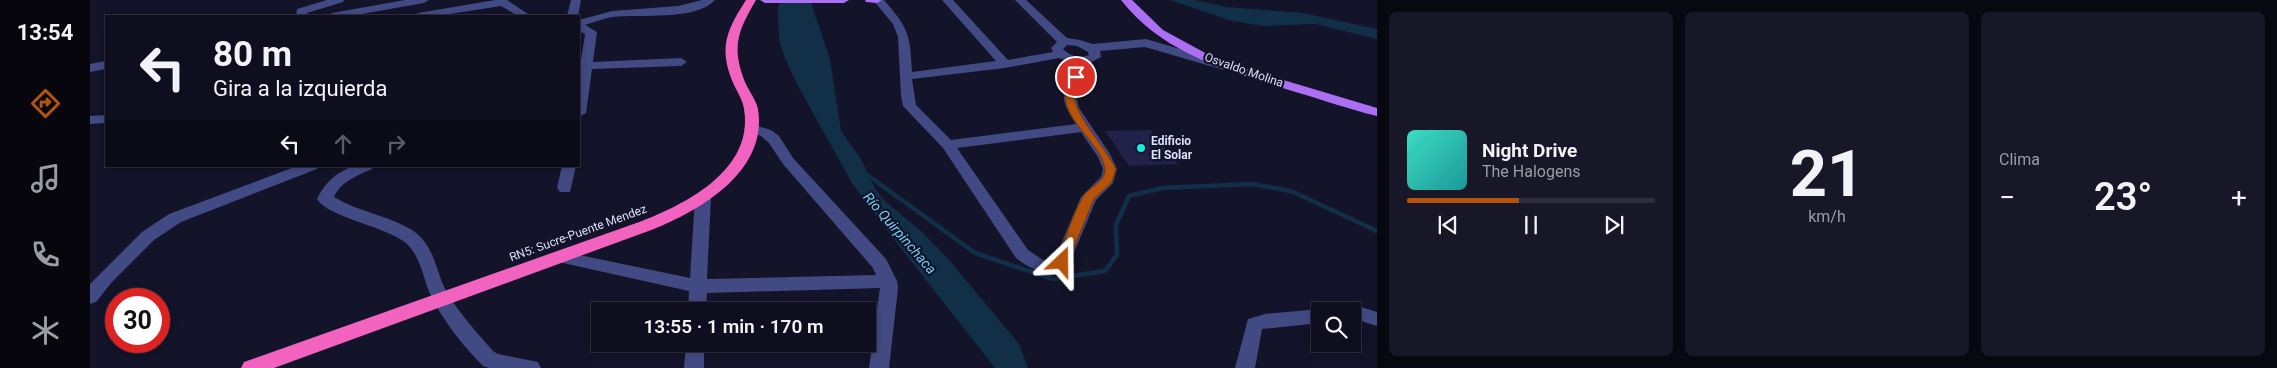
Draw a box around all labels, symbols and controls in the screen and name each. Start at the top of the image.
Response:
text: 13:54 [17,20,73,45]
text: 80 m [213,34,292,75]
icon: left [130,35,195,100]
street label: Osvaldo Molina [1203,50,1285,90]
pin [1055,56,1097,98]
icon: arrive [1062,63,1090,91]
text: Gira a la izquierda [213,76,387,101]
icon: directions [28,86,63,121]
icon: left [276,130,304,158]
icon: ahead [329,130,357,158]
icon: right [382,130,410,158]
place label: Edificio El Solar [1151,134,1193,162]
text: 21 [1790,136,1864,212]
text: Night Drive [1482,139,1577,162]
marker: Edificio El Solar [1135,142,1147,154]
text: Clima [1999,150,2040,169]
icon: music [28,161,63,196]
text: The Halogens [1482,162,1581,181]
text: 23° [2094,175,2152,219]
text: − [1999,181,2015,214]
text: + [2231,181,2247,214]
water label: Río Quirpinchaca [860,189,940,277]
street label: RN5: Sucre-Puente Mendez [507,202,649,264]
text: km/h [1808,207,1846,226]
icon: previous [1434,211,1462,239]
icon: pause [1517,211,1545,239]
icon: next [1600,211,1628,239]
position arrow [1035,235,1087,287]
icon: phone [28,237,63,272]
speed limit sign: 30 [105,288,170,353]
map controls [1311,302,1361,352]
button: search [1311,302,1361,352]
icon: climate [28,313,63,348]
text: 13:55 · 1 min · 170 m [643,315,824,338]

